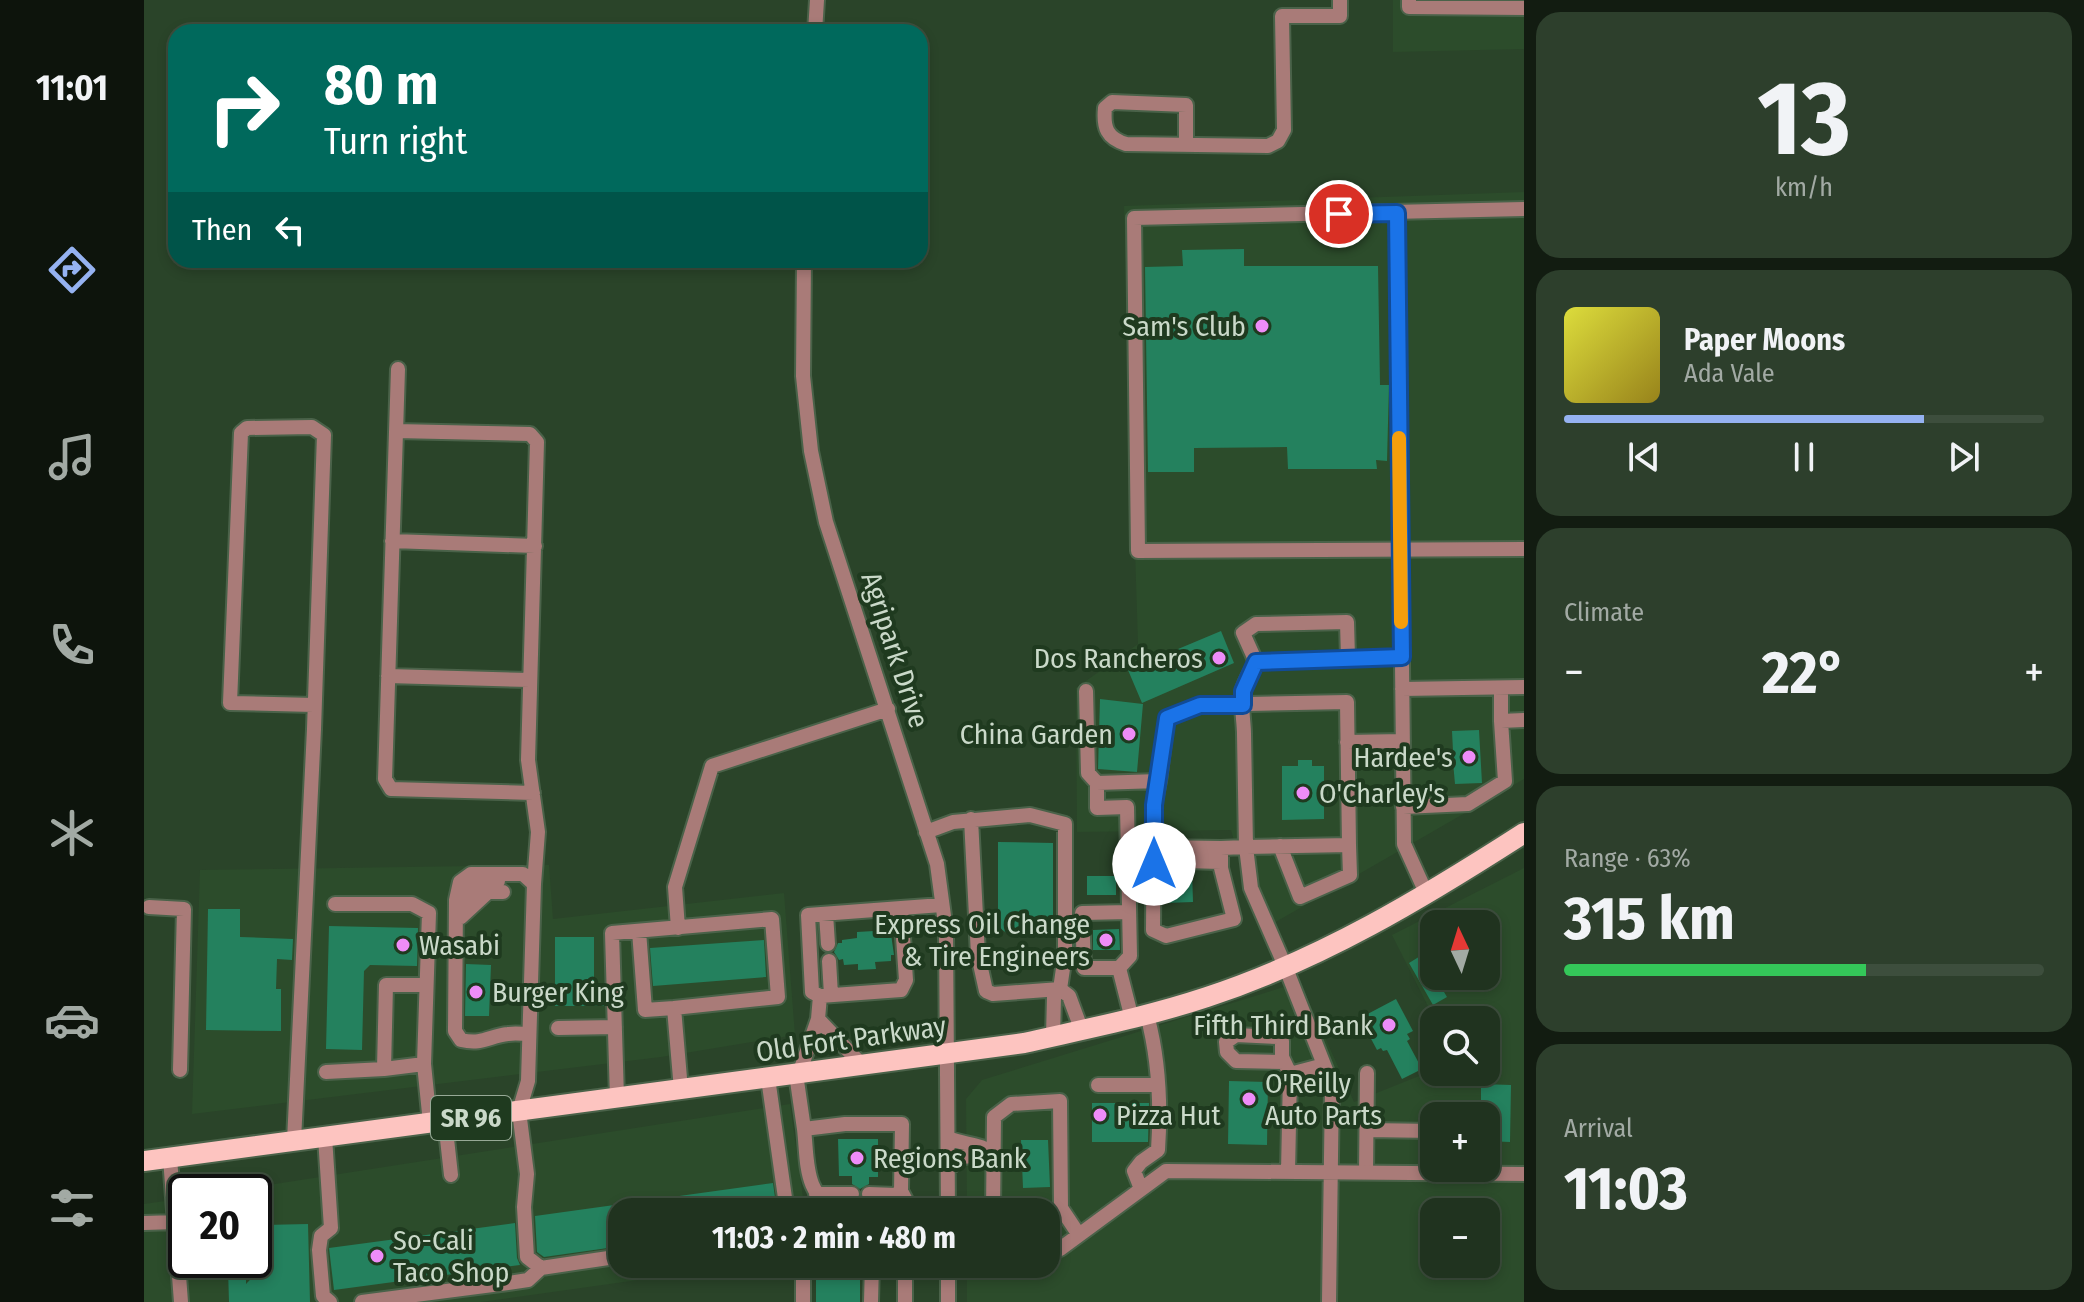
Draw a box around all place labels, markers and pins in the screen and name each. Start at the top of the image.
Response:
pin [1305,180,1373,248]
place label: Sam's Club [1122,310,1246,343]
marker: Sam's Club [1253,317,1271,335]
place label: Dos Rancheros [1034,642,1203,675]
marker: Dos Rancheros [1210,649,1228,667]
place label: China Garden [960,718,1113,751]
marker: China Garden [1120,725,1138,743]
place label: Hardee's [1354,741,1453,774]
marker: Hardee's [1460,748,1478,766]
place label: O'Charley's [1319,777,1445,810]
marker: O'Charley's [1294,784,1312,802]
place label: Express Oil Change & Tire Engineers [874,908,1090,973]
place label: Wasabi [419,929,500,962]
marker: Express Oil Change & Tire Engineers [1097,931,1115,949]
marker: Wasabi [394,936,412,954]
place label: Burger King [492,976,625,1009]
marker: Burger King [467,983,485,1001]
place label: Fifth Third Bank [1193,1009,1374,1042]
marker: Fifth Third Bank [1380,1016,1398,1034]
place label: O'Reilly Auto Parts [1265,1067,1382,1132]
marker: O'Reilly Auto Parts [1240,1090,1258,1108]
place label: Pizza Hut [1116,1099,1221,1132]
marker: Pizza Hut [1091,1106,1109,1124]
place label: Regions Bank [873,1142,1028,1175]
marker: Regions Bank [848,1149,866,1167]
place label: So-Cali Taco Shop [393,1224,509,1289]
marker: So-Cali Taco Shop [368,1247,386,1265]

